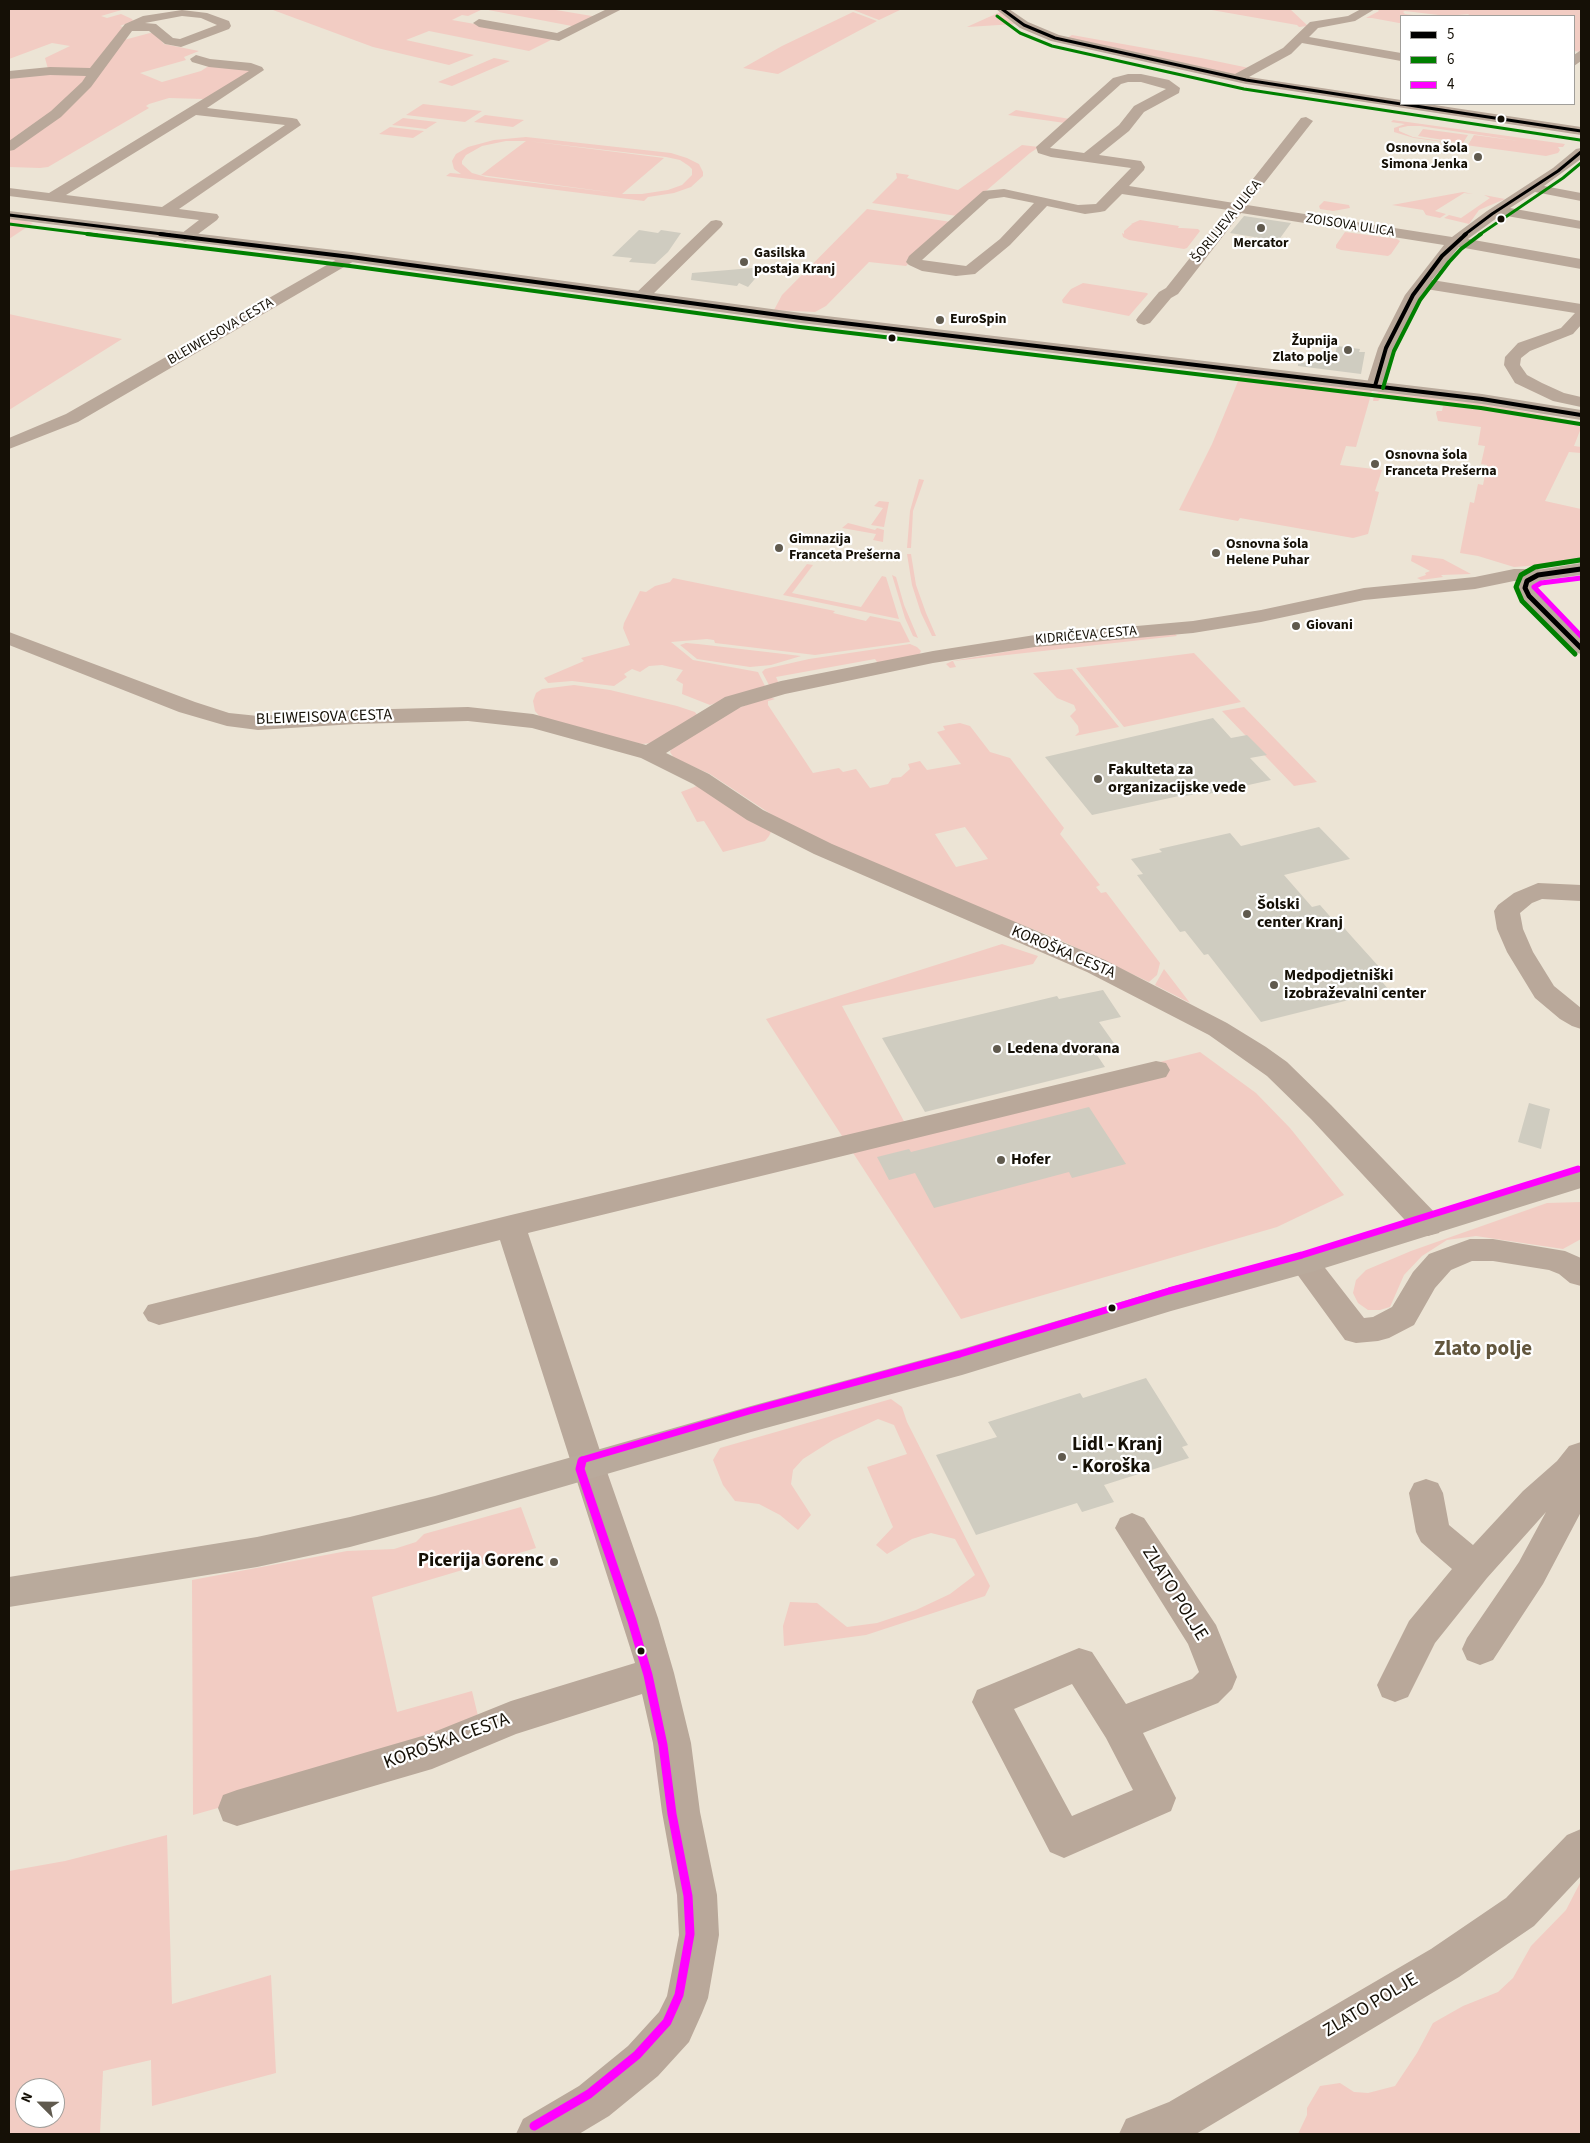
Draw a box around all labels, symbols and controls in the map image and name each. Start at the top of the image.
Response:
legend [1400,15,1575,105]
text: 5 [1447,24,1454,45]
text: 6 [1447,49,1454,70]
text: 4 [1447,74,1454,95]
unlabelled marker [1496,114,1506,124]
place label: Osnovna šola Simona Jenka [1381,141,1468,174]
marker: Osnovna šola Simona Jenka [1472,151,1484,163]
street label: ŠORLIJEVA ULICA [1188,177,1266,267]
street label: ZOISOVA ULICA [1305,211,1395,241]
unlabelled marker [1496,214,1506,224]
marker: Mercator [1255,222,1267,234]
place label: Mercator [1233,236,1289,252]
place label: Gasilska postaja Kranj [754,246,835,278]
marker: Gasilska postaja Kranj [738,256,750,268]
street label: BLEIWEISOVA CESTA [165,295,277,369]
place label: EuroSpin [950,312,1007,328]
marker: EuroSpin [934,314,946,326]
unlabelled marker [887,333,897,343]
place label: Župnija Zlato polje [1273,334,1338,367]
marker: Župnija Zlato polje [1342,344,1354,356]
place label: Osnovna šola Franceta Prešerna [1385,448,1497,481]
marker: Osnovna šola Franceta Prešerna [1369,458,1381,470]
place label: Gimnazija Franceta Prešerna [789,532,901,564]
place label: Osnovna šola Helene Puhar [1226,537,1309,570]
marker: Gimnazija Franceta Prešerna [773,542,785,554]
marker: Osnovna šola Helene Puhar [1210,547,1222,559]
place label: Giovani [1306,618,1353,634]
marker: Giovani [1290,620,1302,632]
street label: KIDRIČEVA CESTA [1034,623,1138,649]
street label: BLEIWEISOVA CESTA [256,706,392,730]
place label: Fakulteta za organizacijske vede [1108,760,1246,798]
marker: Fakulteta za organizacijske vede [1092,773,1104,785]
place label: Šolski center Kranj [1257,895,1343,933]
marker: Šolski center Kranj [1241,908,1253,920]
street label: KOROŠKA CESTA [1008,922,1118,984]
place label: Medpodjetniški izobraževalni center [1284,966,1426,1004]
marker: Medpodjetniški izobraževalni center [1268,979,1280,991]
place label: Ledena dvorana [1007,1039,1120,1059]
marker: Ledena dvorana [991,1043,1003,1055]
place label: Hofer [1011,1150,1051,1170]
marker: Hofer [995,1154,1007,1166]
unlabelled marker [1107,1303,1117,1313]
district label: Zlato polje [1434,1337,1532,1363]
place label: Lidl - Kranj - Koroška [1072,1435,1162,1479]
marker: Lidl - Kranj - Koroška [1056,1451,1068,1463]
street label: ZLATO POLJE [1136,1543,1212,1645]
place label: Picerija Gorenc [418,1551,544,1573]
marker: Picerija Gorenc [548,1556,560,1568]
unlabelled marker [636,1646,646,1656]
street label: KOROŠKA CESTA [381,1709,513,1775]
street label: ZLATO POLJE [1319,1969,1423,2043]
north arrow [15,2078,65,2128]
text: N [16,2089,38,2106]

